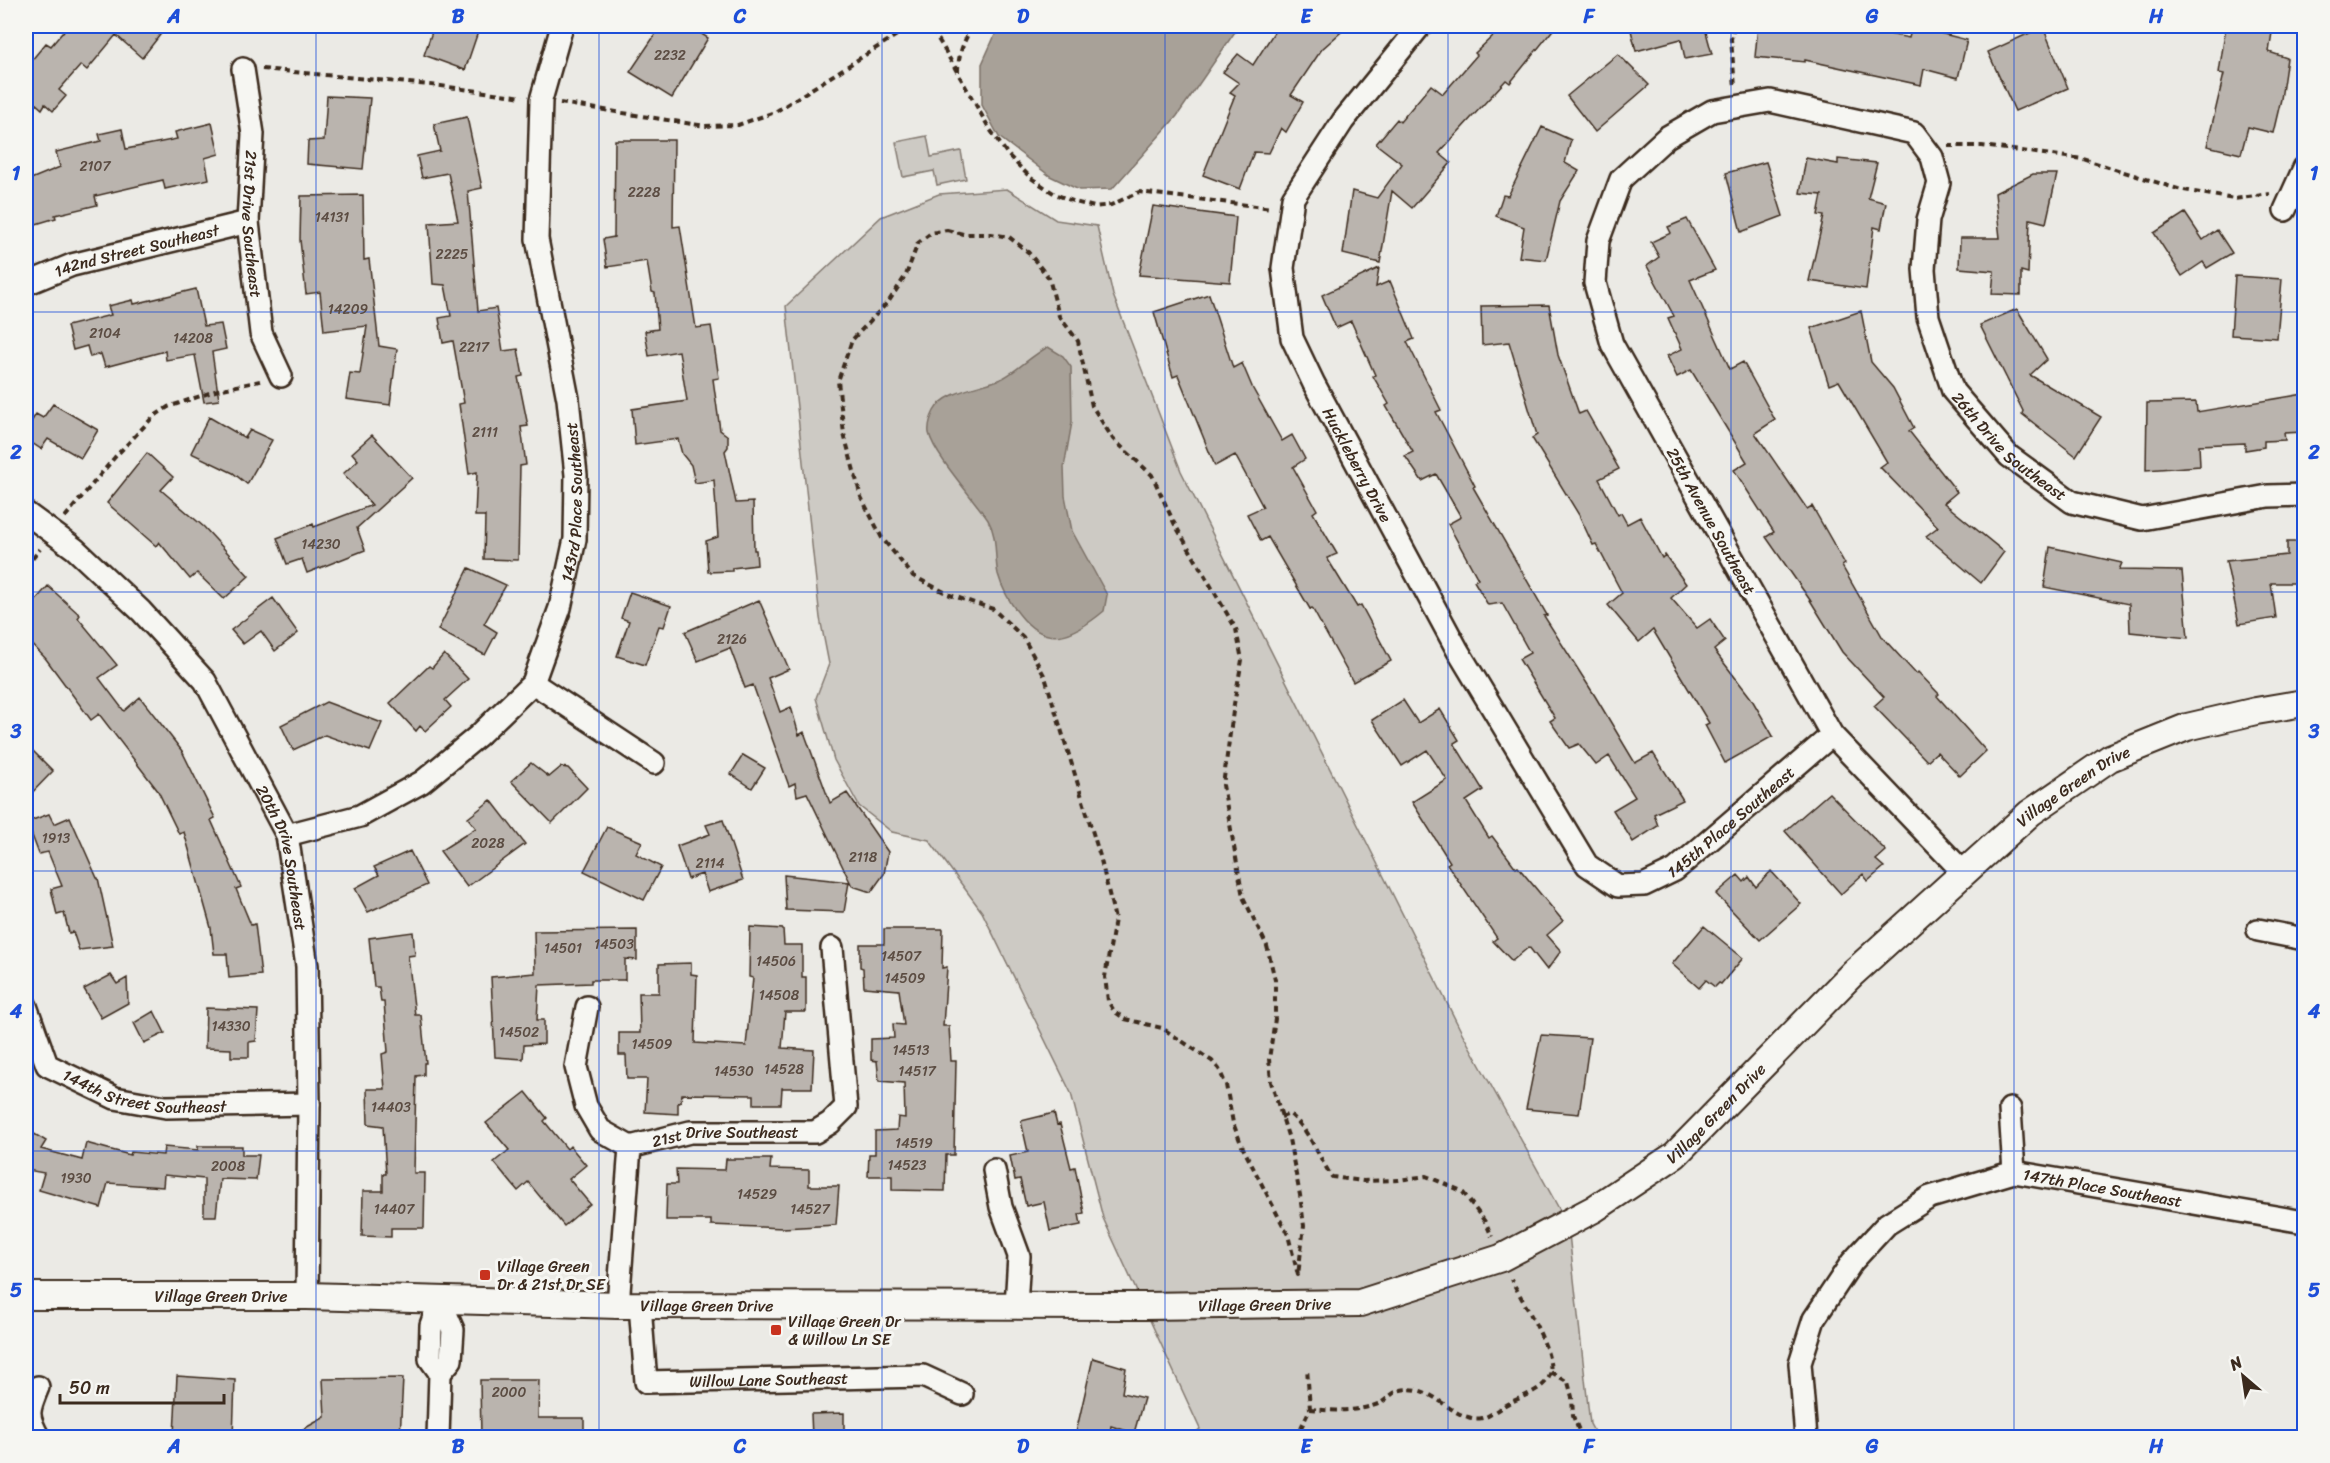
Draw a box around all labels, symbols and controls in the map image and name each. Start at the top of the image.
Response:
text: A [166,0,181,34]
text: B [452,0,465,34]
text: C [733,0,747,34]
text: D [1017,0,1030,34]
text: E [1300,0,1313,34]
text: F [1583,0,1596,34]
text: G [1865,0,1879,34]
text: H [2148,0,2164,34]
house number: 2232 [654,43,686,68]
street label: 21st Drive Southeast [234,150,271,299]
house number: 2107 [80,154,111,179]
text: 1 [12,156,21,191]
text: 1 [2310,156,2319,191]
house number: 2228 [628,180,661,205]
house number: 14131 [315,205,349,230]
street label: 142nd Street Southeast [49,215,223,285]
house number: 2225 [436,242,469,267]
house number: 14209 [328,297,369,322]
house number: 2104 [89,321,121,346]
house number: 14208 [173,326,214,351]
house number: 2217 [459,335,490,360]
street label: 26th Drive Southeast [1944,384,2073,508]
street label: Huckleberry Drive [1314,402,1401,528]
house number: 2111 [472,420,498,445]
street label: 143rd Place Southeast [552,421,591,585]
text: 2 [9,435,22,470]
text: 2 [2307,435,2320,470]
street label: 25th Avenue Southeast [1658,442,1764,600]
house number: 14230 [301,532,341,557]
house number: 2126 [717,627,747,652]
text: 3 [10,714,22,749]
text: 3 [2308,714,2320,749]
street label: Village Green Drive [2009,737,2135,834]
street label: 145th Place Southeast [1662,758,1801,886]
street label: 20th Drive Southeast [248,779,316,932]
house number: 1913 [42,826,70,851]
house number: 2028 [471,831,505,856]
house number: 2118 [849,845,878,870]
house number: 2114 [696,851,725,876]
house number: 14503 [594,932,634,957]
house number: 14501 [544,936,582,961]
house number: 14507 [881,944,922,969]
house number: 14506 [756,949,796,974]
house number: 14509 [885,966,926,991]
house number: 14508 [759,983,800,1008]
text: 4 [9,994,23,1029]
text: 4 [2307,994,2321,1029]
house number: 14330 [212,1014,251,1039]
house number: 14502 [499,1020,539,1045]
house number: 14509 [632,1032,673,1057]
house number: 14513 [892,1038,930,1063]
street label: Village Green Drive [1660,1056,1773,1172]
house number: 14528 [764,1057,804,1082]
house number: 14530 [714,1059,754,1084]
house number: 14517 [898,1059,937,1084]
street label: 144th Street Southeast [58,1060,227,1122]
house number: 14403 [371,1095,411,1120]
street label: 21st Drive Southeast [649,1118,799,1156]
house number: 14519 [895,1131,933,1156]
house number: 14523 [887,1153,927,1178]
house number: 2008 [211,1154,246,1179]
street label: 147th Place Southeast [2021,1159,2184,1215]
house number: 1930 [60,1166,92,1191]
house number: 14529 [737,1182,777,1207]
house number: 14407 [374,1197,415,1222]
house number: 14527 [790,1197,831,1222]
place label: Village Green Dr & 21st Dr SE [497,1252,606,1299]
marker: Village Green Dr & 21st Dr SE [478,1268,492,1282]
text: 5 [10,1273,22,1308]
text: 5 [2308,1273,2320,1308]
street label: Village Green Drive [154,1282,288,1311]
street label: Village Green Drive [1198,1289,1332,1320]
street label: Village Green Drive [640,1291,773,1320]
place label: Village Green Dr & Willow Ln SE [788,1307,902,1354]
marker: Village Green Dr & Willow Ln SE [769,1323,783,1337]
north arrow [2213,1346,2273,1406]
text: N [2223,1348,2249,1379]
street label: Willow Lane Southeast [689,1363,848,1396]
scale bar [60,1367,224,1405]
text: 50 m [69,1372,110,1404]
house number: 2000 [492,1380,526,1405]
text: A [166,1429,181,1463]
text: B [452,1429,465,1463]
text: C [733,1429,747,1463]
text: D [1017,1429,1030,1463]
text: E [1300,1429,1313,1463]
text: F [1583,1429,1596,1463]
text: G [1865,1429,1879,1463]
text: H [2148,1429,2164,1463]

